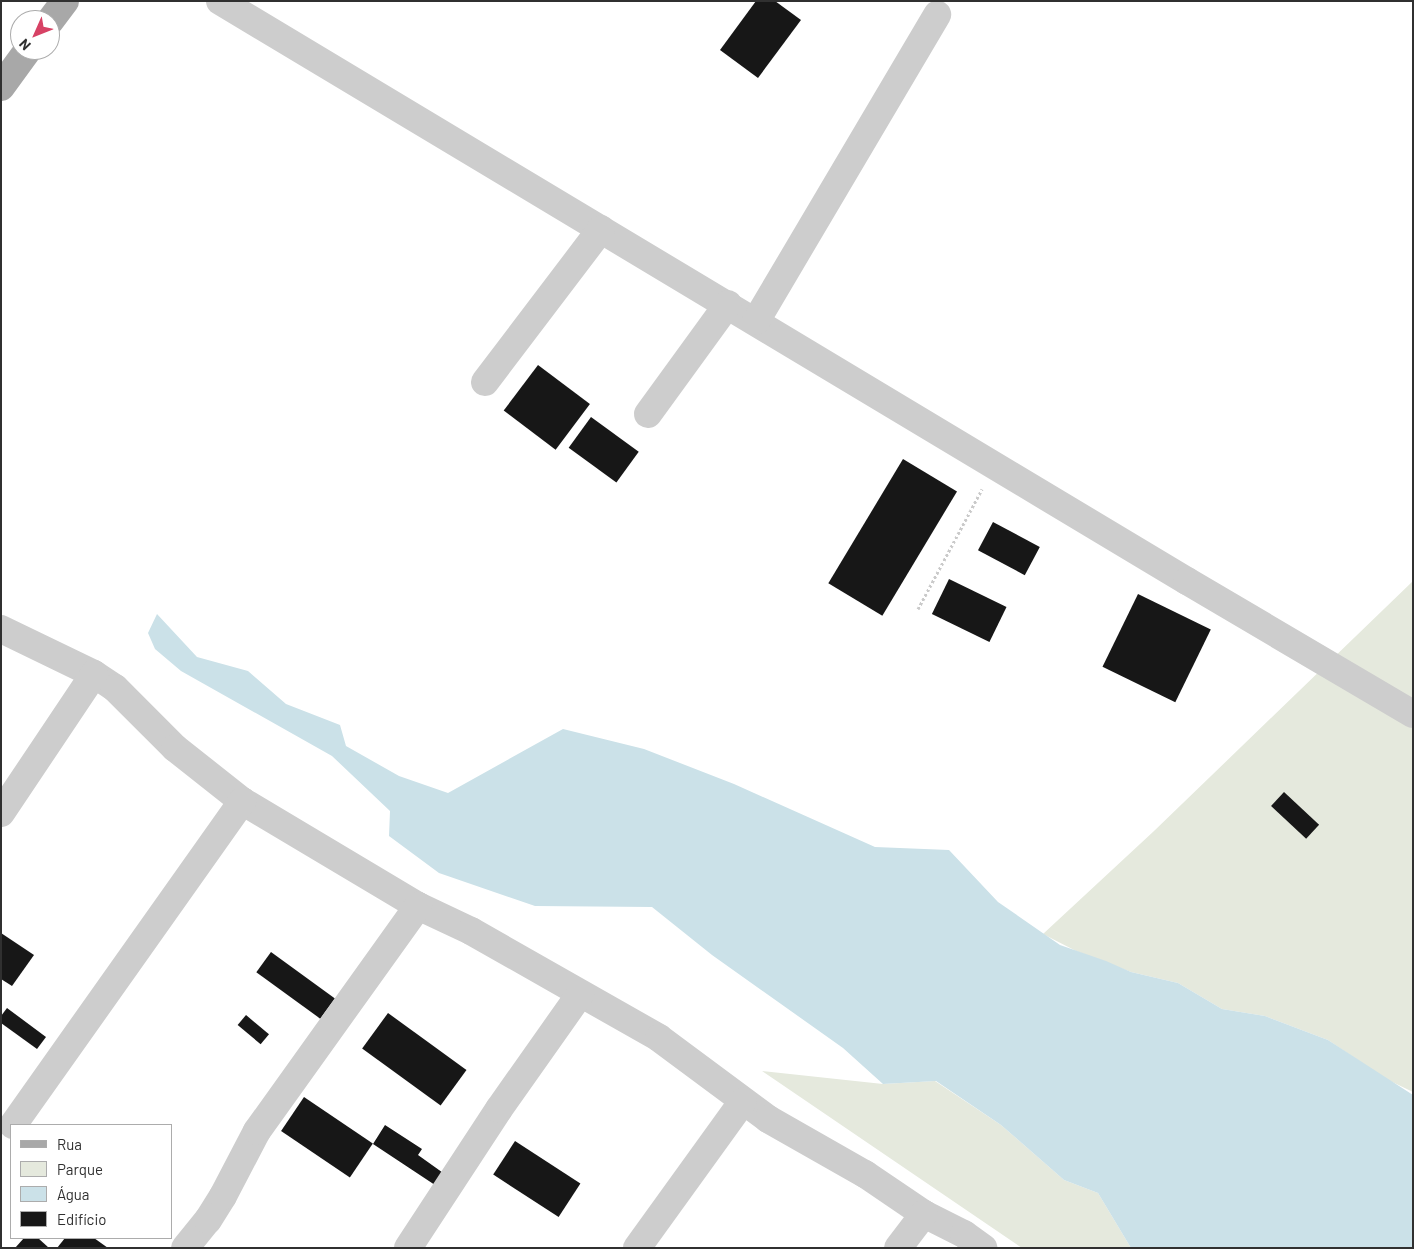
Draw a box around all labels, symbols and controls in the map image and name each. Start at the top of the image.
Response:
north arrow [10,10,60,60]
text: N [15,36,34,54]
legend [10,1124,172,1239]
text: Rua [57,1135,82,1153]
text: Parque [57,1160,103,1178]
text: Água [57,1185,90,1203]
text: Edifício [57,1210,106,1228]

